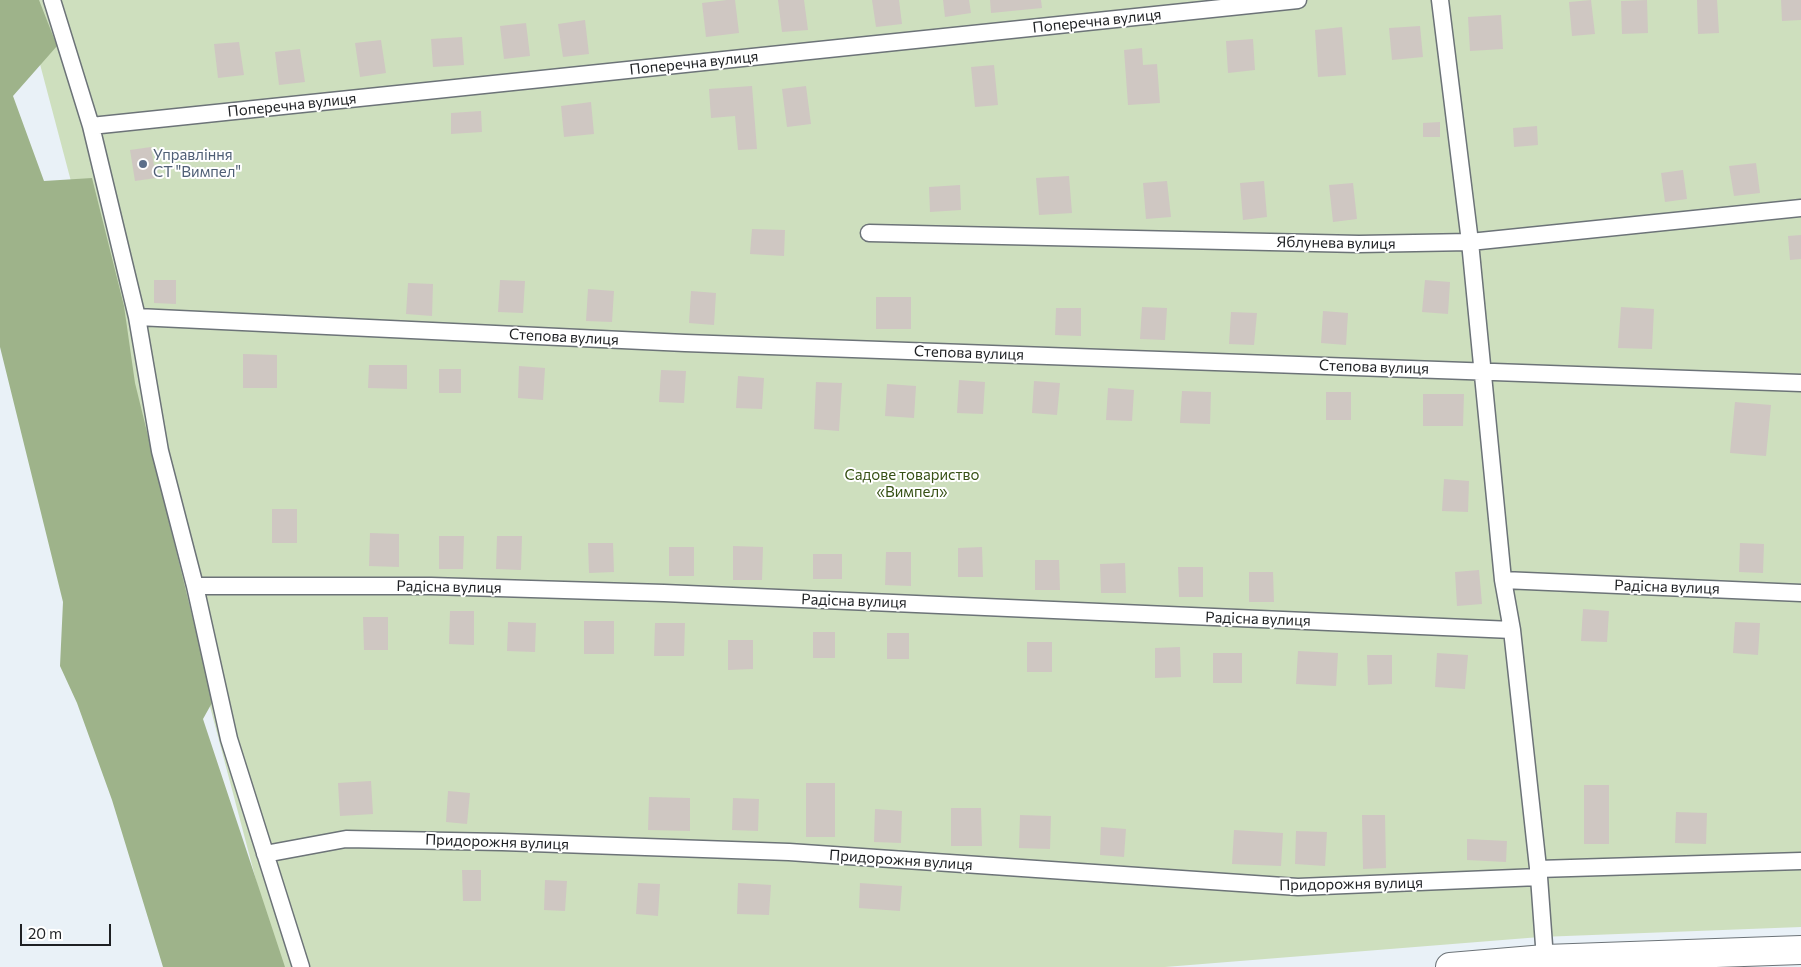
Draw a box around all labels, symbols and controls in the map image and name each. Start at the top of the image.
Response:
street label: Поперечна вулиця [1032,5,1162,37]
street label: Поперечна вулиця [629,47,759,79]
street label: Поперечна вулиця [227,89,357,121]
place label: Управління СТ "Вимпел" [153,146,241,181]
marker: Управління СТ "Вимпел" [137,158,149,170]
street label: Яблунева вулиця [1276,233,1396,253]
street label: Степова вулиця [509,325,619,349]
street label: Степова вулиця [914,342,1024,364]
street label: Степова вулиця [1319,356,1429,378]
park label: Садове товариство «Вимпел» [845,466,979,501]
street label: Радісна вулиця [1614,576,1720,598]
street label: Радісна вулиця [396,577,502,597]
street label: Радісна вулиця [801,590,907,612]
street label: Радісна вулиця [1205,608,1311,630]
street label: Придорожня вулиця [425,830,569,854]
street label: Придорожня вулиця [829,846,973,874]
street label: Придорожня вулиця [1279,874,1423,894]
scale bar [22,914,114,946]
text: 20 m [28,924,62,942]

